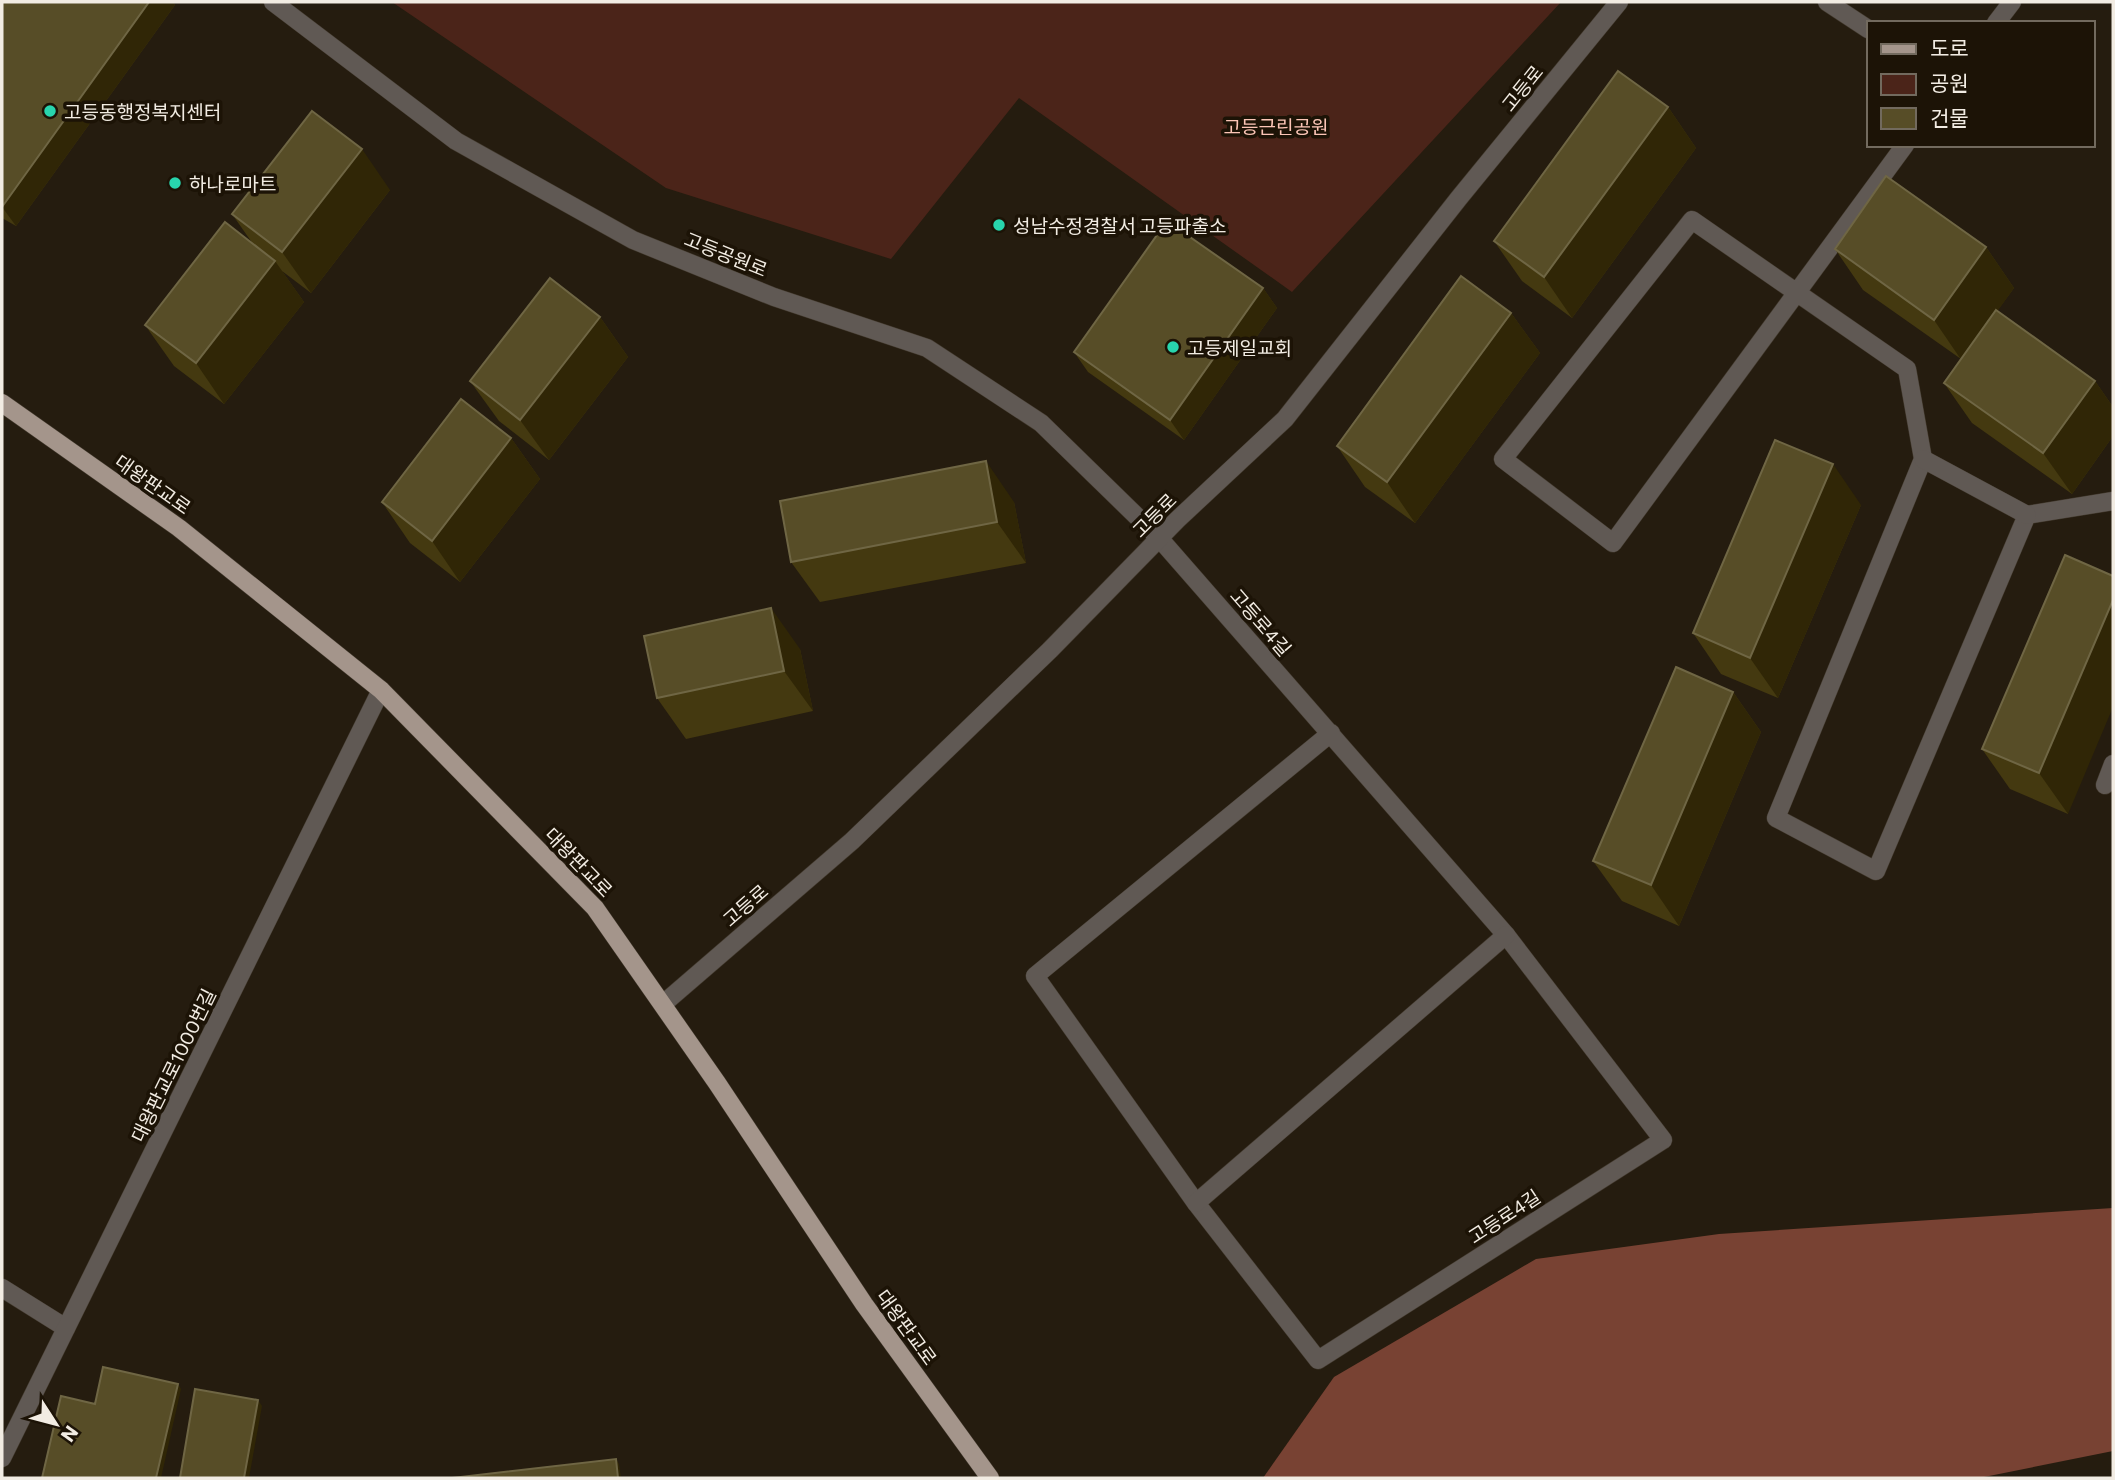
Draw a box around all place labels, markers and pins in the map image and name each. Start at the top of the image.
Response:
place label: 고등동행정복지센터 [64,100,221,123]
marker: 고등동행정복지센터 [42,103,58,119]
place label: 하나로마트 [189,172,276,195]
marker: 하나로마트 [167,175,183,191]
place label: 성남수정경찰서 고등파출소 [1013,214,1226,237]
marker: 성남수정경찰서 고등파출소 [991,217,1007,233]
place label: 고등제일교회 [1187,336,1292,359]
marker: 고등제일교회 [1165,339,1181,355]

